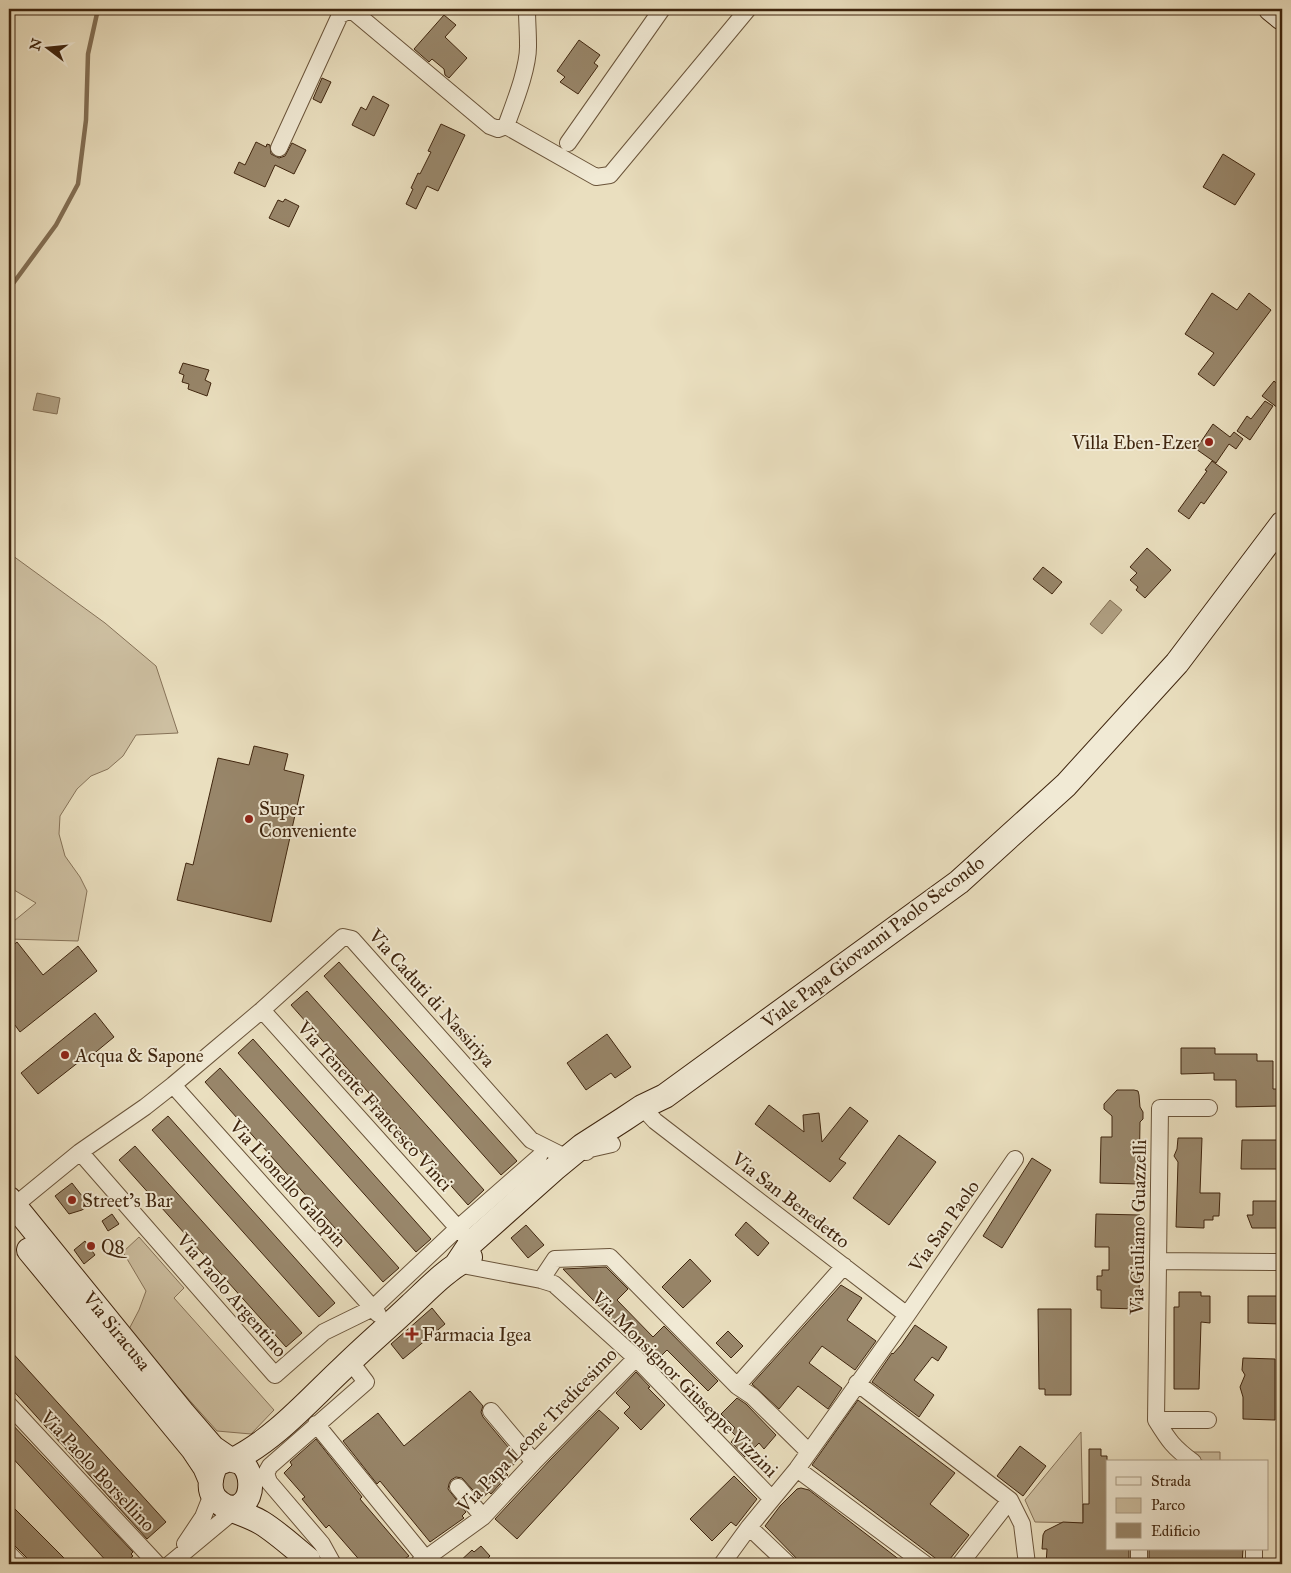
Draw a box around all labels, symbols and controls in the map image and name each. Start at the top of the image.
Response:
north arrow [22,22,72,72]
text: N [26,36,46,53]
place label: Villa Eben-Ezer [1071,431,1200,454]
marker: Villa Eben-Ezer [1203,436,1215,448]
place label: Super Conveniente [259,797,357,842]
marker: Super Conveniente [243,813,255,825]
street label: Viale Papa Giovanni Paolo Secondo [756,851,989,1034]
street label: Via Caduti di Nassiriya [363,924,501,1072]
street label: Via Tenente Francesco Vinci [292,1015,458,1196]
place label: Acqua & Sapone [74,1044,204,1068]
marker: Acqua & Sapone [59,1049,71,1061]
street label: Via Lionello Galopin [224,1114,351,1251]
street label: Via Giuliano Guazzelli [1125,1139,1151,1316]
street label: Via San Benedetto [727,1146,855,1253]
street label: Via San Paolo [903,1175,984,1277]
place label: Street's Bar [82,1189,173,1212]
marker: Street's Bar [66,1194,78,1206]
street label: Via Paolo Argentino [171,1228,292,1362]
place label: Q8 [101,1235,128,1258]
marker: Q8 [85,1240,97,1252]
street label: Via Monsignor Giuseppe Vizzini [586,1285,783,1483]
street label: Via Siracusa [78,1286,156,1376]
place label: Farmacia Igea [422,1323,532,1347]
marker: Farmacia Igea [406,1328,418,1340]
street label: Via Papa Leone Tredicesimo [451,1342,622,1518]
street label: Via Paolo Borsellino [35,1405,160,1537]
legend [1106,1460,1268,1550]
text: Strada [1151,1472,1191,1490]
text: Parco [1151,1496,1186,1514]
text: Edificio [1151,1522,1200,1540]

